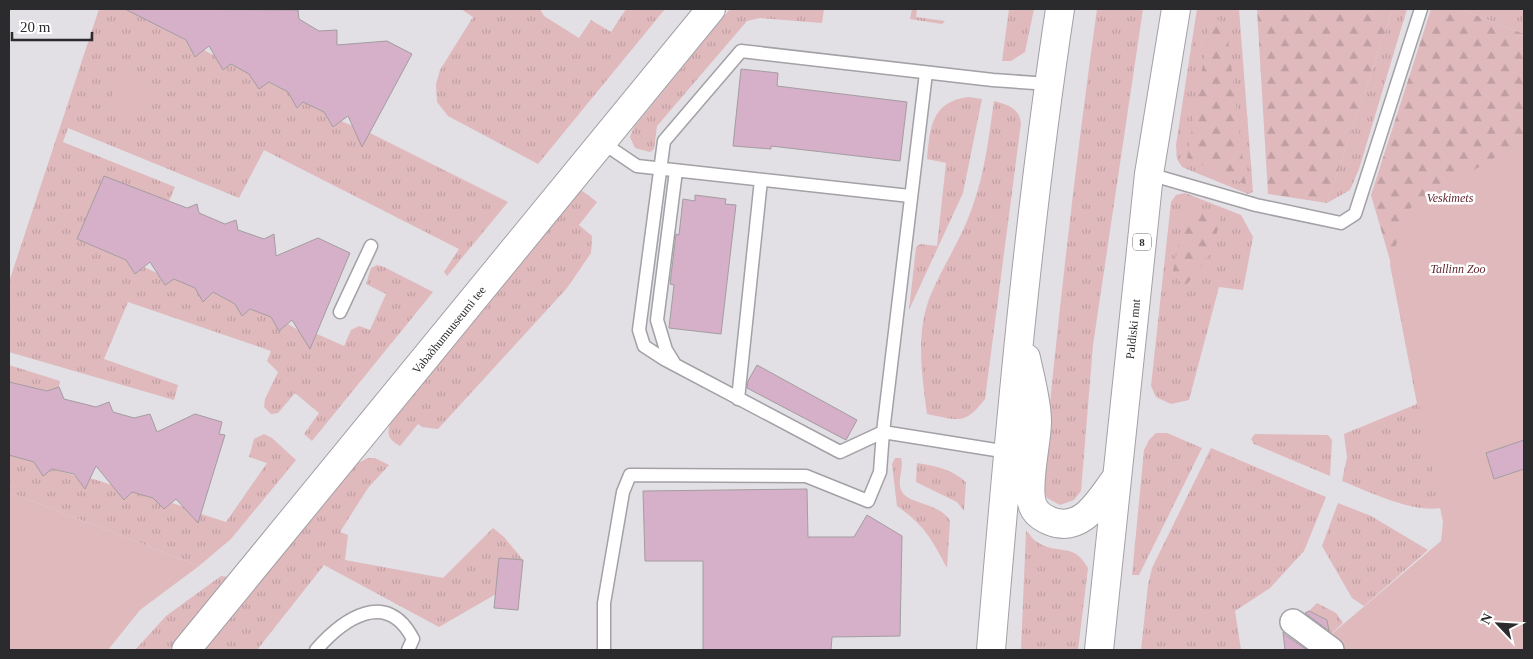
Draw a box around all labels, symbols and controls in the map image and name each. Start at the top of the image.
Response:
scale bar [12,10,92,42]
text: 20 m [20,19,51,35]
park label: Veskimets [1427,191,1474,205]
road number: 8 [1133,233,1151,250]
park label: Tallinn Zoo [1430,262,1486,276]
street label: Vabaõhumuuseumi tee [409,283,489,377]
street label: Paldiski mnt [1123,298,1143,360]
north arrow [1473,599,1523,649]
text: N [1478,611,1496,626]

